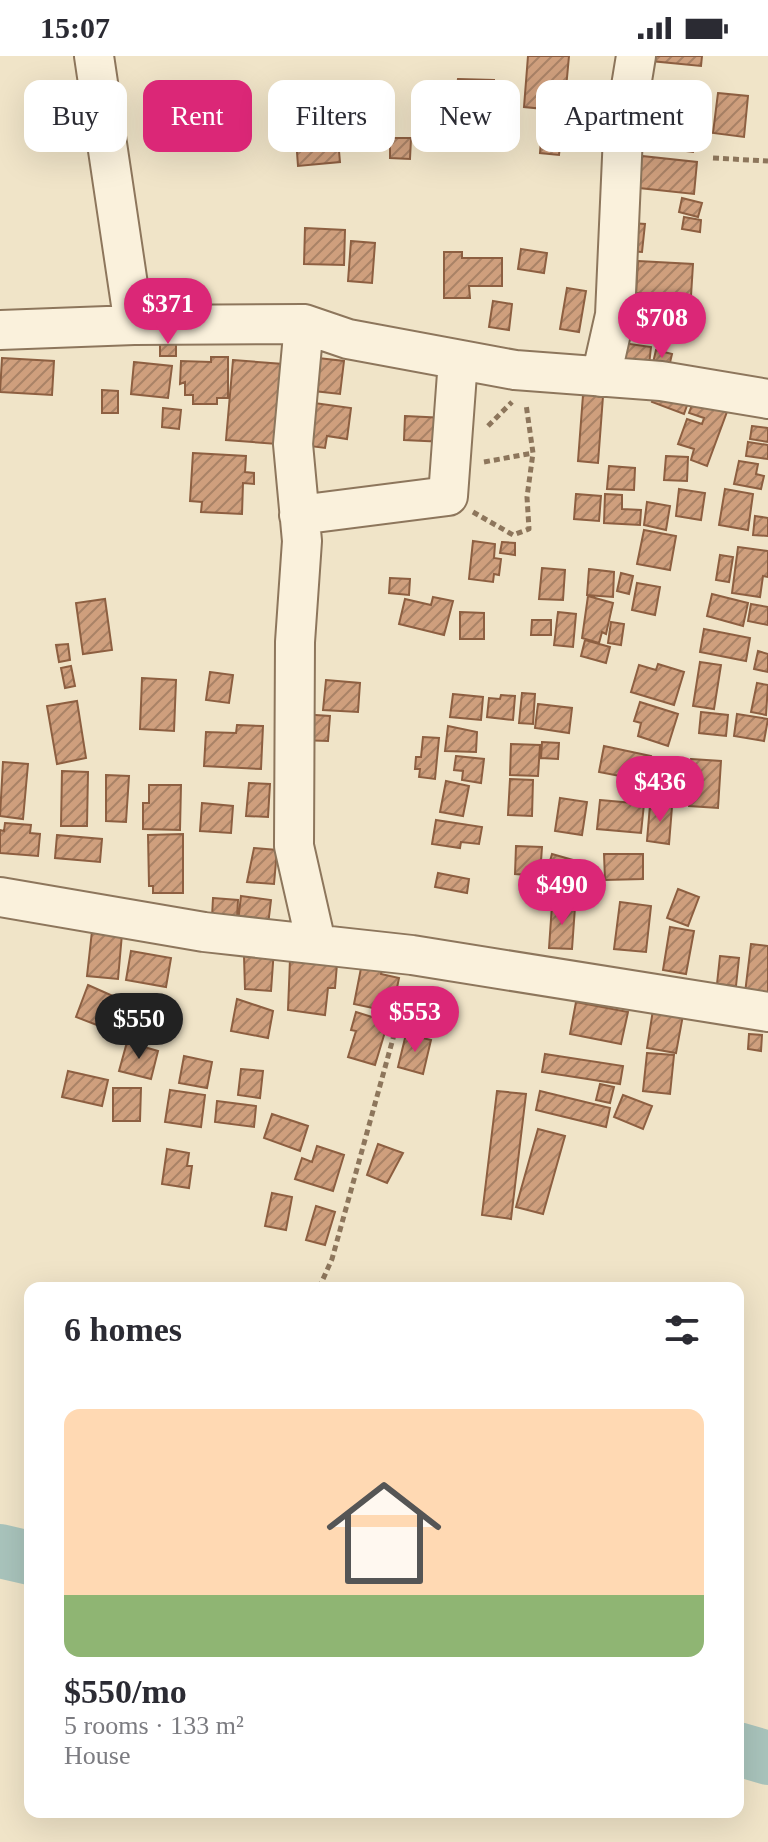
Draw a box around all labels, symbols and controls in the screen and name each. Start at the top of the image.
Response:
text: 15:07 [40,11,110,44]
chip: Buy [24,80,127,152]
chip: Rent [143,80,252,152]
chip: Filters [268,80,395,152]
chip: New [411,80,520,152]
chip: Apartment [536,80,712,152]
pin: $371 [121,278,215,346]
text: $371 [142,289,194,318]
pin: $708 [615,292,709,360]
text: $708 [636,303,688,332]
pin: $436 [613,756,707,824]
text: $436 [634,767,686,796]
pin: $490 [515,859,609,927]
text: $490 [536,870,588,899]
pin: $553 [368,986,462,1054]
pin: $550 [92,993,186,1061]
text: $553 [389,997,441,1026]
text: $550 [113,1004,165,1033]
icon: filters [660,1308,704,1352]
text: 6 homes [64,1311,182,1348]
icon: home [312,1461,456,1605]
text: $550/mo [64,1673,187,1710]
text: 5 rooms · 133 m² [64,1711,244,1740]
text: House [64,1741,130,1770]

